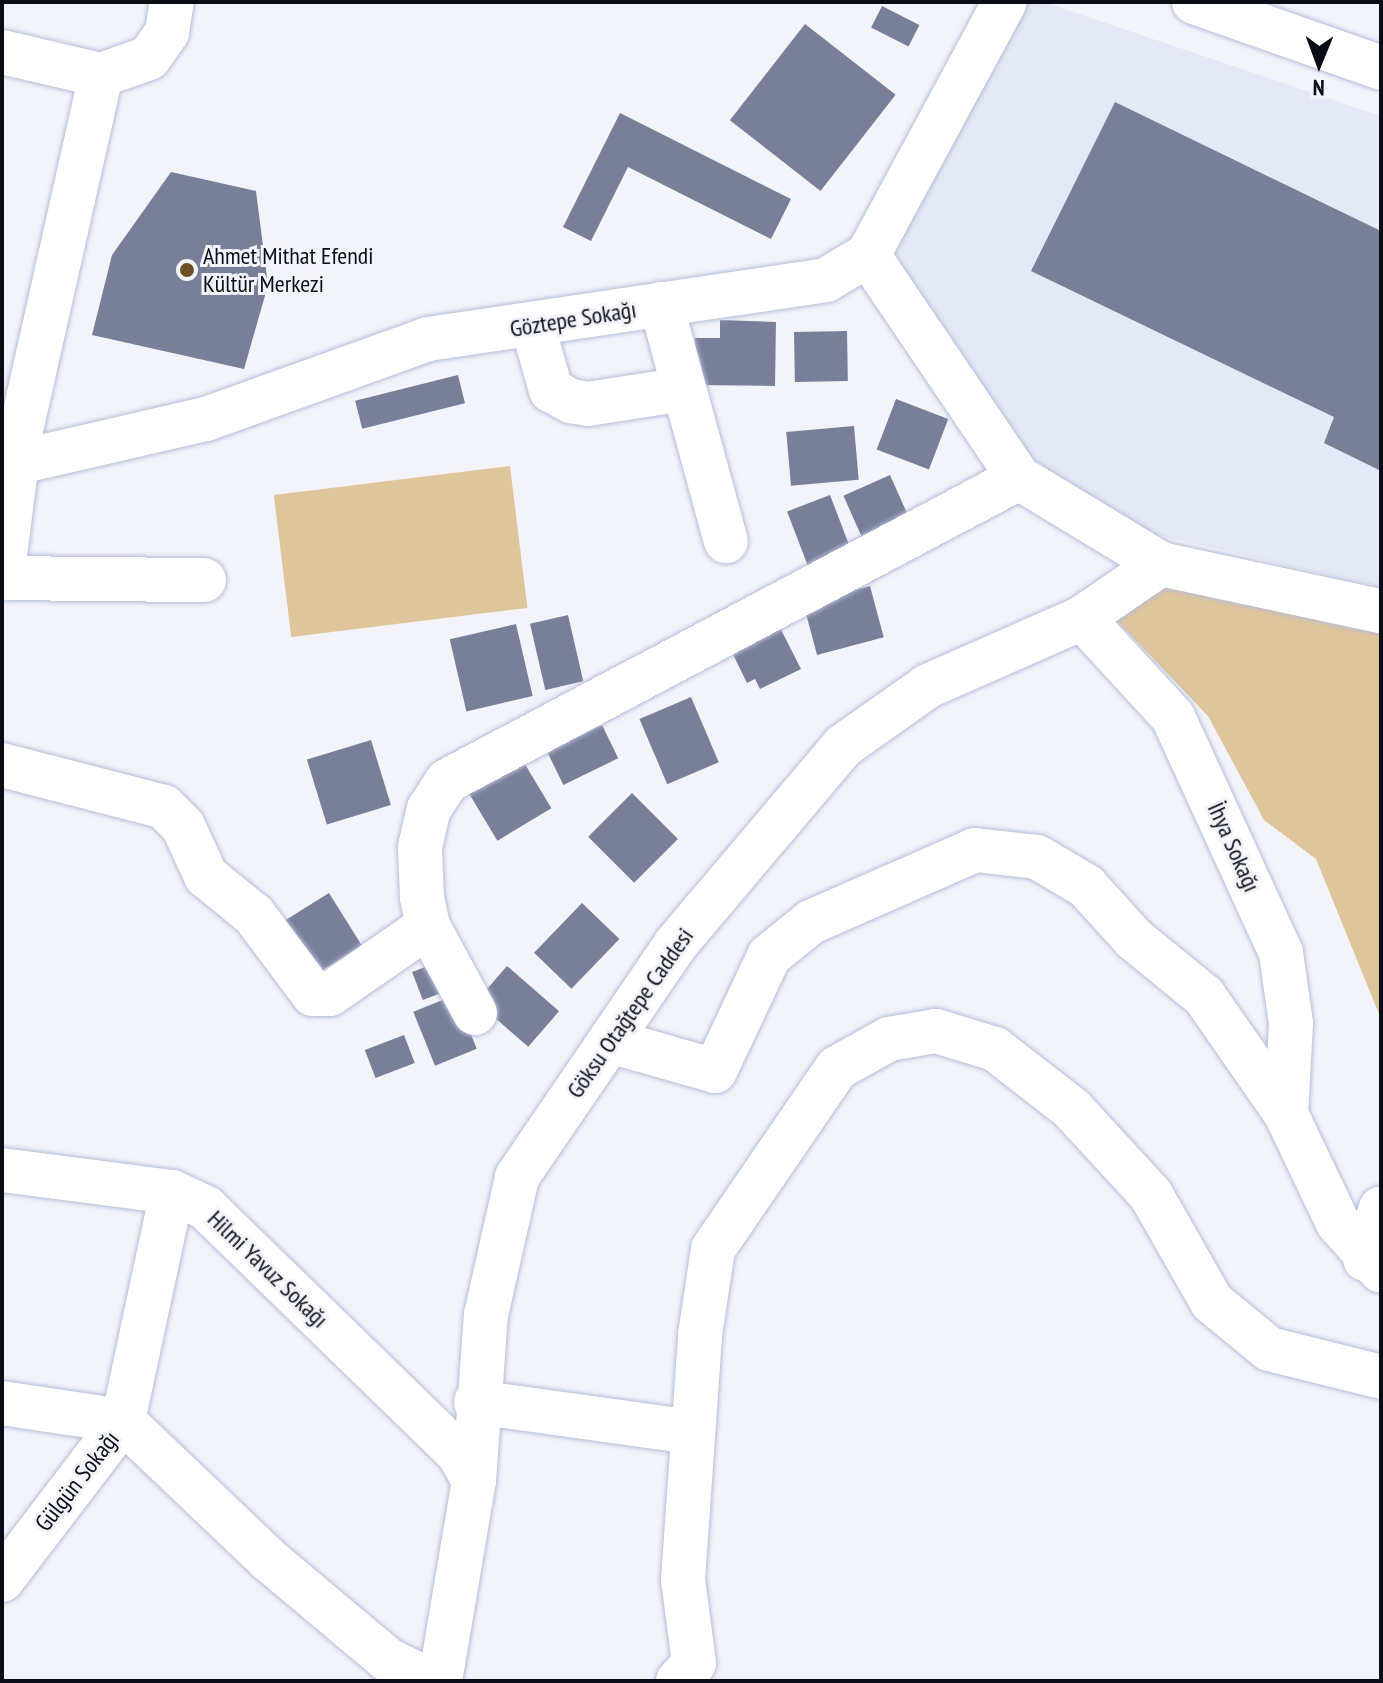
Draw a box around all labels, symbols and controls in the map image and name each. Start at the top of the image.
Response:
north arrow [1279,24,1359,104]
text: N [1312,74,1325,102]
place label: Ahmet Mithat Efendi Kültür Merkezi [203,242,373,298]
marker: Ahmet Mithat Efendi Kültür Merkezi [178,261,196,279]
street label: Göztepe Sokağı [508,295,638,343]
street label: İhya Sokağı [1202,798,1266,896]
street label: Göksu Otağtepe Caddesi [561,922,699,1104]
street label: Hilmi Yavuz Sokağı [201,1204,335,1334]
street label: Gülgün Sokağı [29,1425,125,1537]

